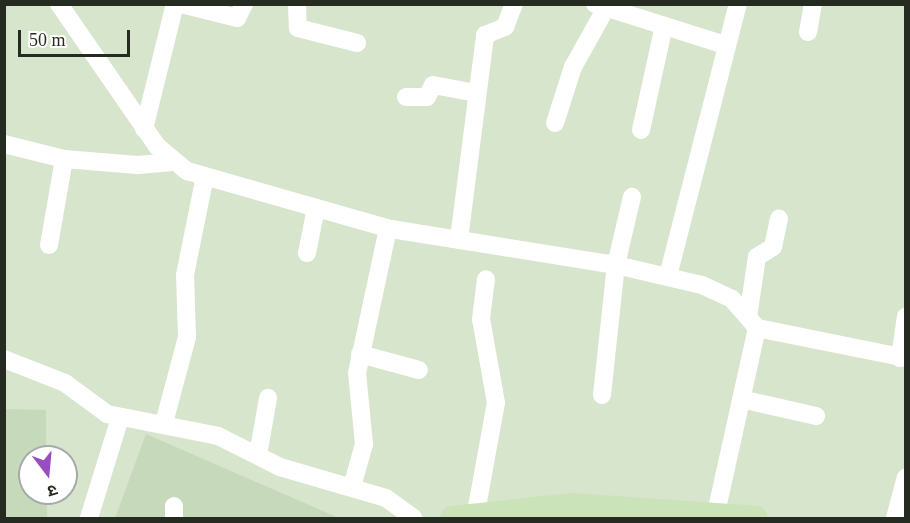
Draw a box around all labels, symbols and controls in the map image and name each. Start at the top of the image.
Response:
scale bar [21,18,134,56]
text: 50 m [29,30,66,50]
north arrow [18,445,78,505]
text: उ [46,481,59,500]

